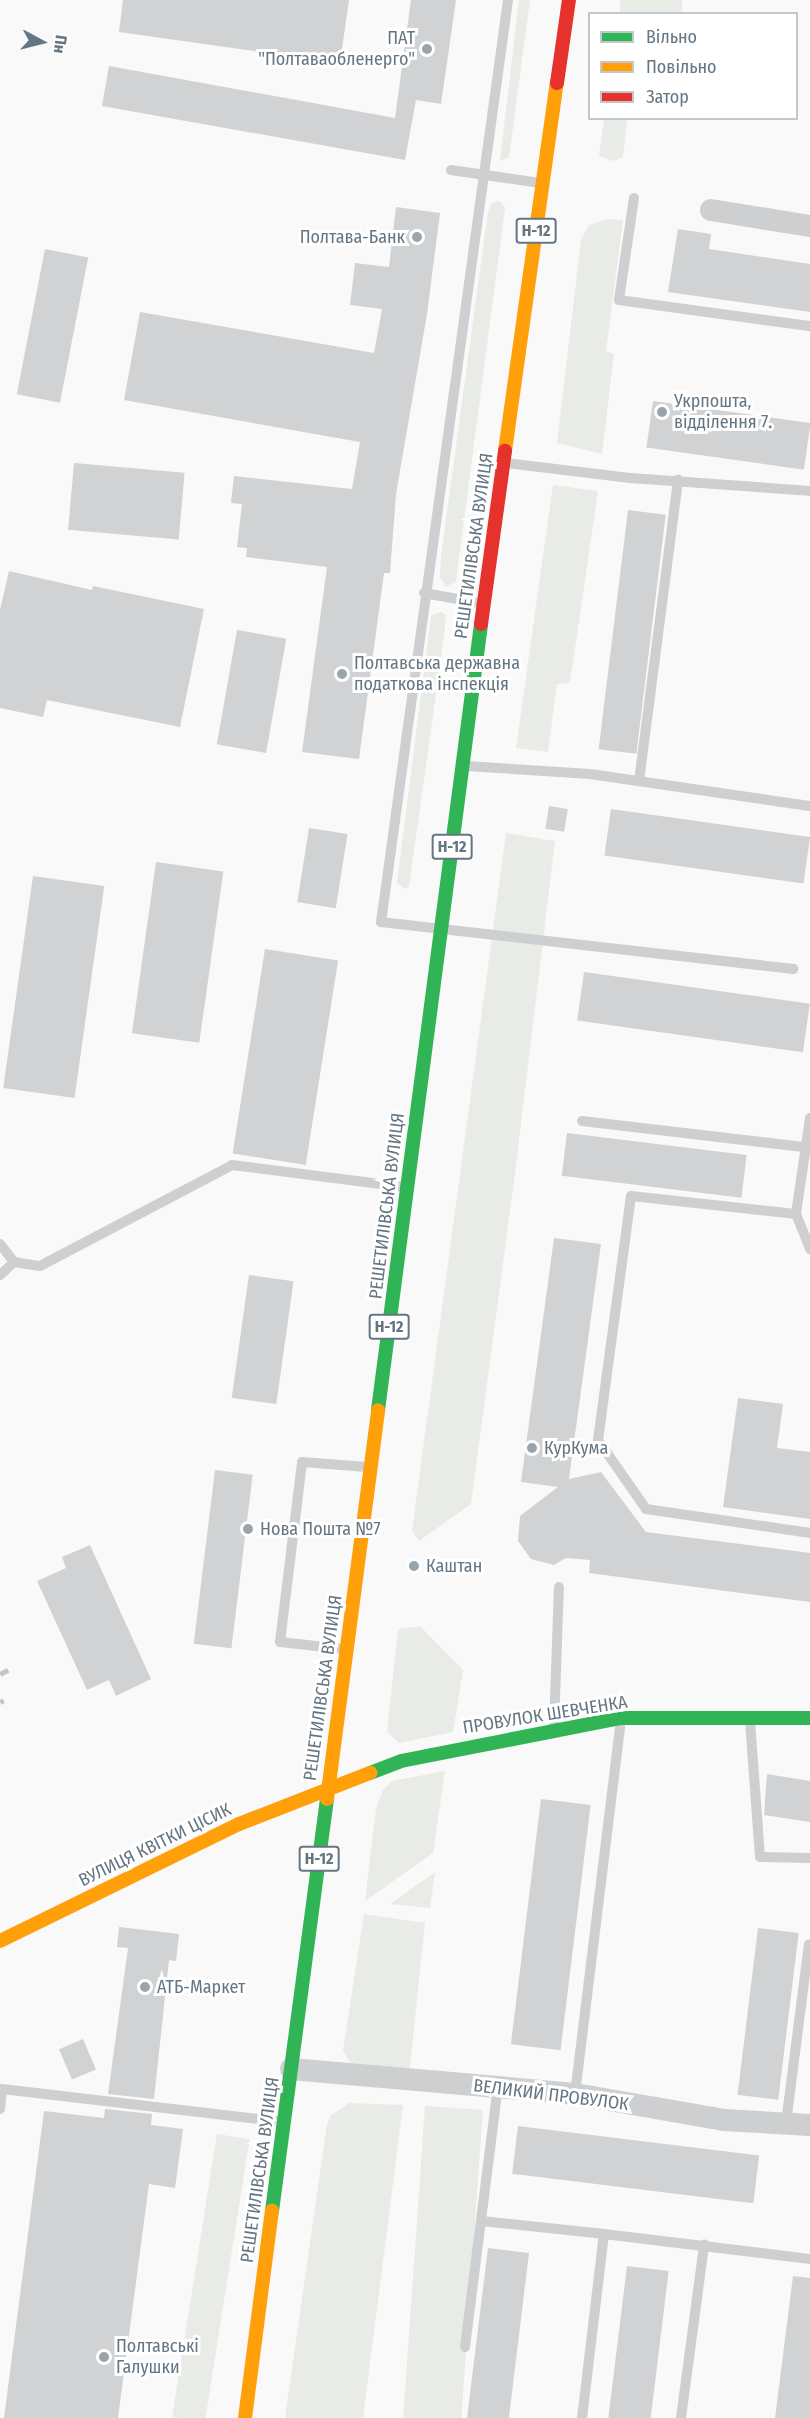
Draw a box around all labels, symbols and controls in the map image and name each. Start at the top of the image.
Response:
north arrow [12,12,72,72]
legend [588,12,798,120]
text: Вільно [646,26,697,48]
place label: ПАТ "Полтаваобленерго" [258,28,415,70]
text: Пн [50,34,71,54]
marker: ПАТ "Полтаваобленерго" [420,42,434,56]
text: Повільно [646,56,717,78]
text: Затор [646,86,689,108]
road number: Н-12 [515,218,557,244]
place label: Полтава-Банк [300,226,405,248]
marker: Полтава-Банк [410,230,424,244]
place label: Укрпошта, відділення 7. [674,391,772,434]
marker: Укрпошта, відділення 7. [655,405,669,419]
street label: РЕШЕТИЛІВСЬКА ВУЛИЦЯ [450,452,498,640]
place label: Полтавська державна податкова інспекція [354,653,520,696]
marker: Полтавська державна податкова інспекція [335,667,349,681]
road number: Н-12 [431,834,473,860]
street label: РЕШЕТИЛІВСЬКА ВУЛИЦЯ [365,1112,409,1300]
road number: Н-12 [368,1314,410,1340]
place label: КурКума [544,1437,608,1459]
marker: КурКума [525,1441,539,1455]
place label: Нова Пошта №7 [260,1518,380,1540]
marker: Нова Пошта №7 [241,1522,255,1536]
place label: Каштан [426,1555,482,1577]
marker: Каштан [407,1559,421,1573]
street label: РЕШЕТИЛІВСЬКА ВУЛИЦЯ [299,1594,347,1782]
street label: ПРОВУЛОК ШЕВЧЕНКА [461,1691,629,1739]
street label: ВУЛИЦЯ КВІТКИ ЦІСИК [75,1799,235,1891]
road number: Н-12 [298,1846,340,1872]
place label: АТБ-Маркет [157,1976,245,1998]
marker: АТБ-Маркет [138,1980,152,1994]
street label: ВЕЛИКИЙ ПРОВУЛОК [472,2075,630,2115]
street label: РЕШЕТИЛІВСЬКА ВУЛИЦЯ [236,2076,284,2264]
place label: Полтавські Галушки [116,2336,199,2378]
marker: Полтавські Галушки [97,2350,111,2364]

